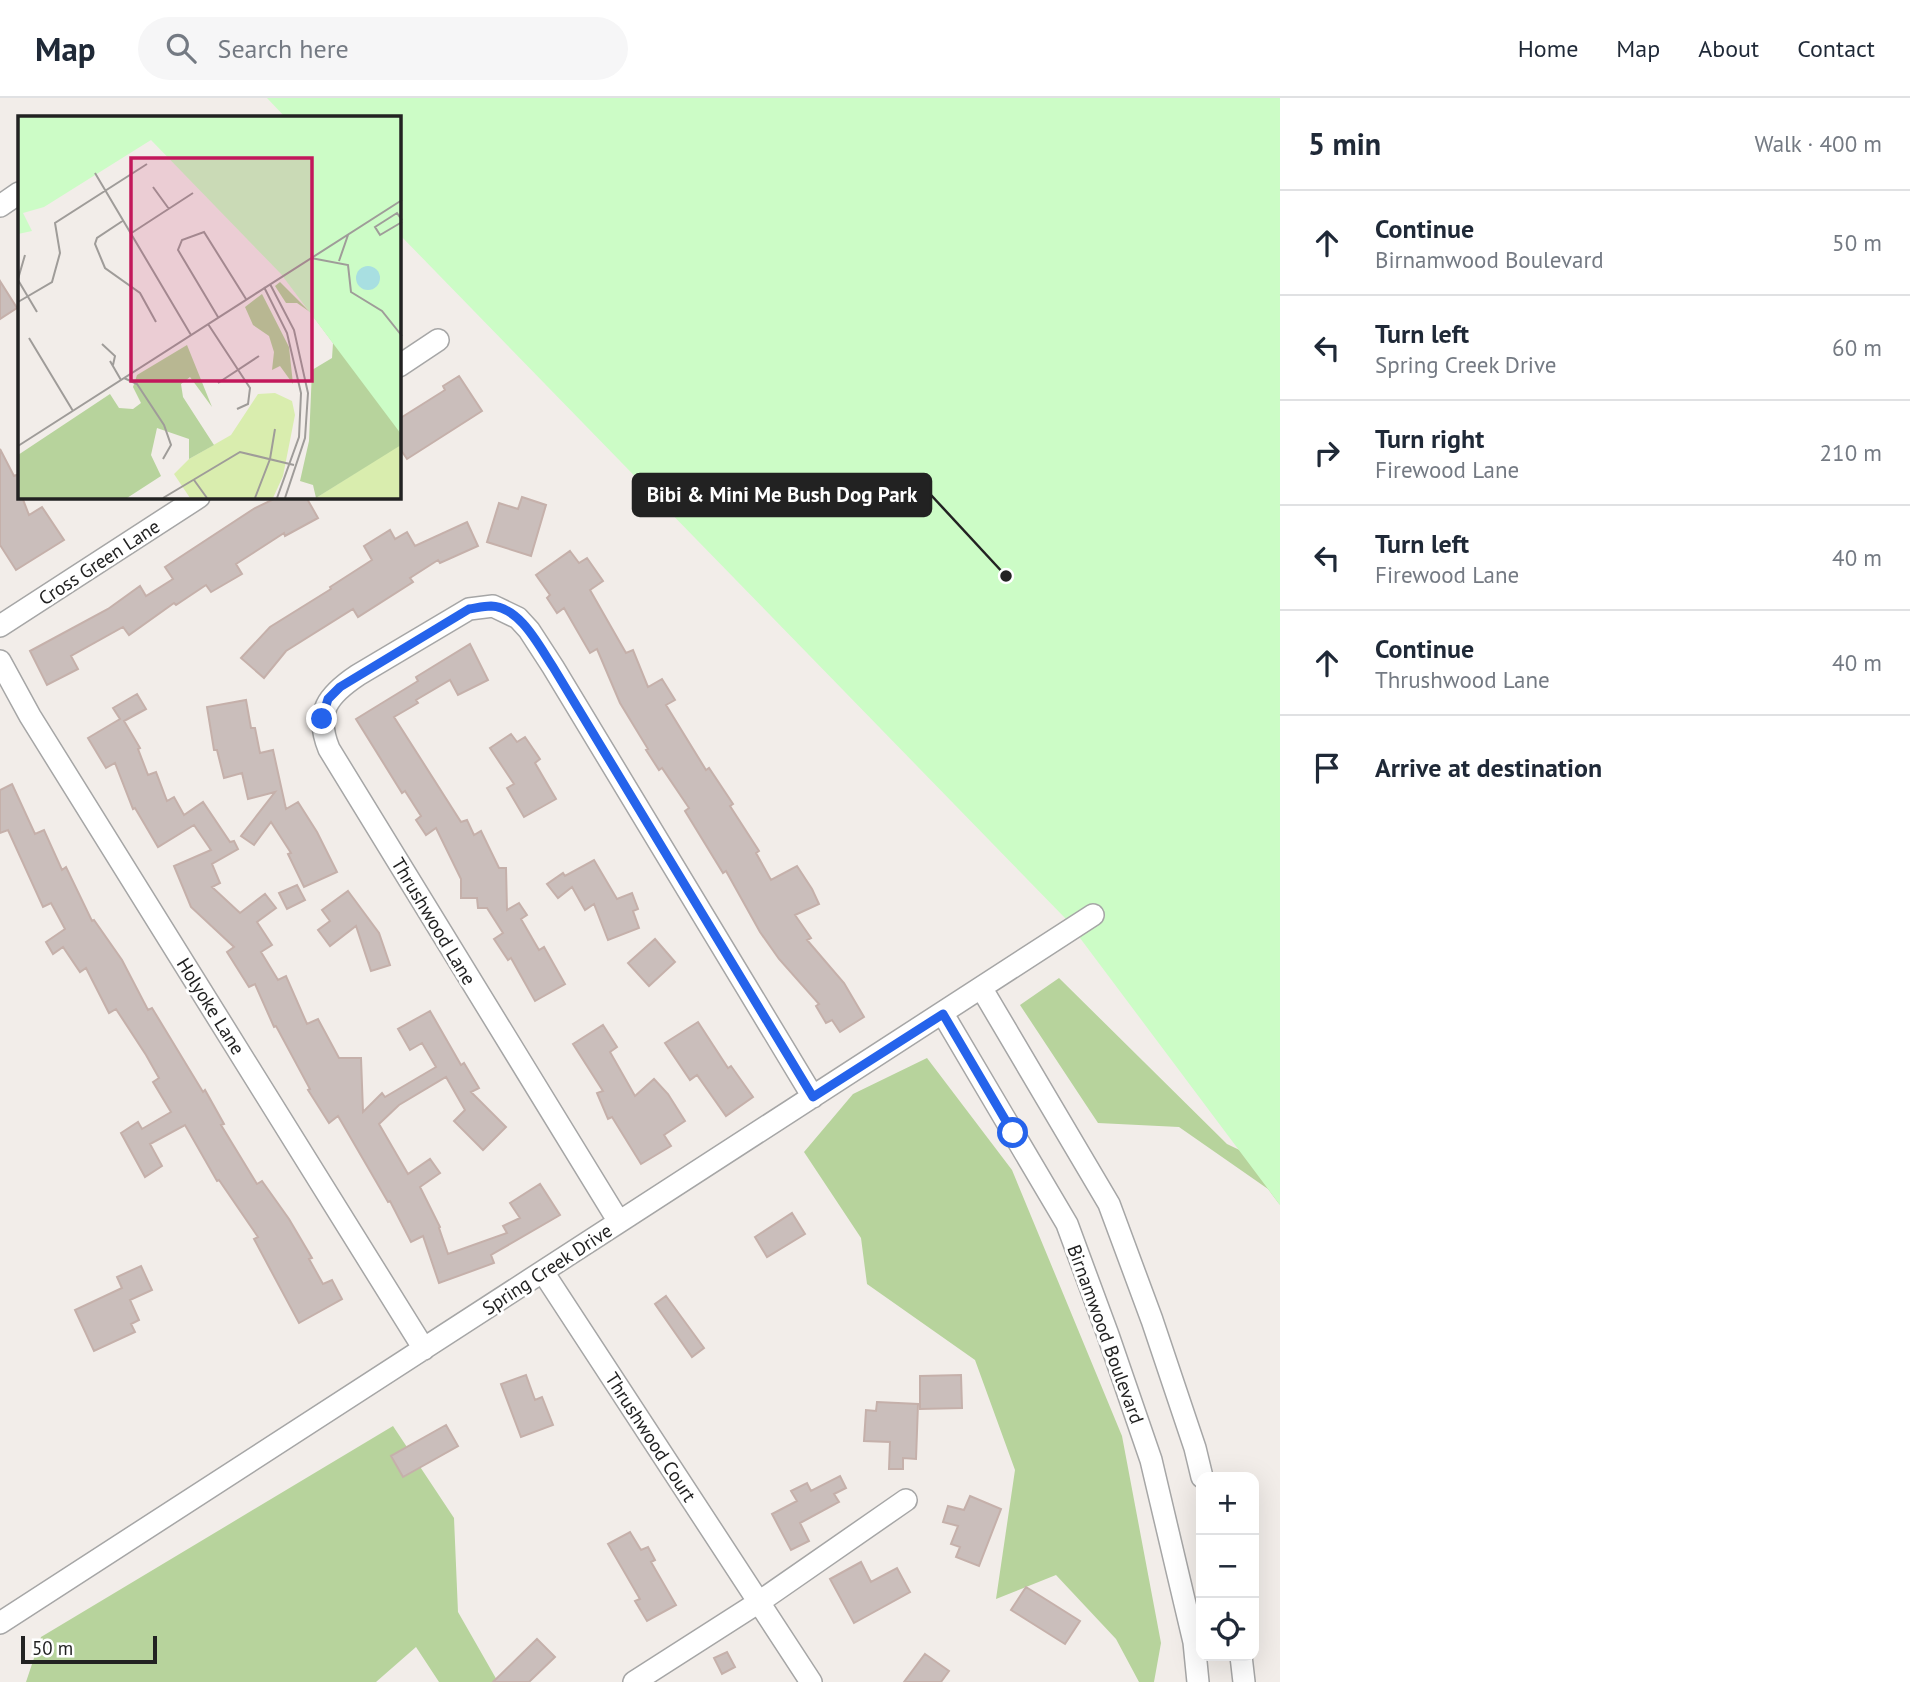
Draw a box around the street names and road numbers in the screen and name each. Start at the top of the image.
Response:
street label: Cross Green Lane [34,514,164,610]
street label: Thrushwood Lane [387,853,481,989]
street label: Holyoke Lane [172,953,250,1059]
street label: Spring Creek Drive [478,1218,616,1320]
street label: Birnamwood Boulevard [1062,1241,1150,1427]
street label: Thrushwood Court [600,1368,702,1507]

